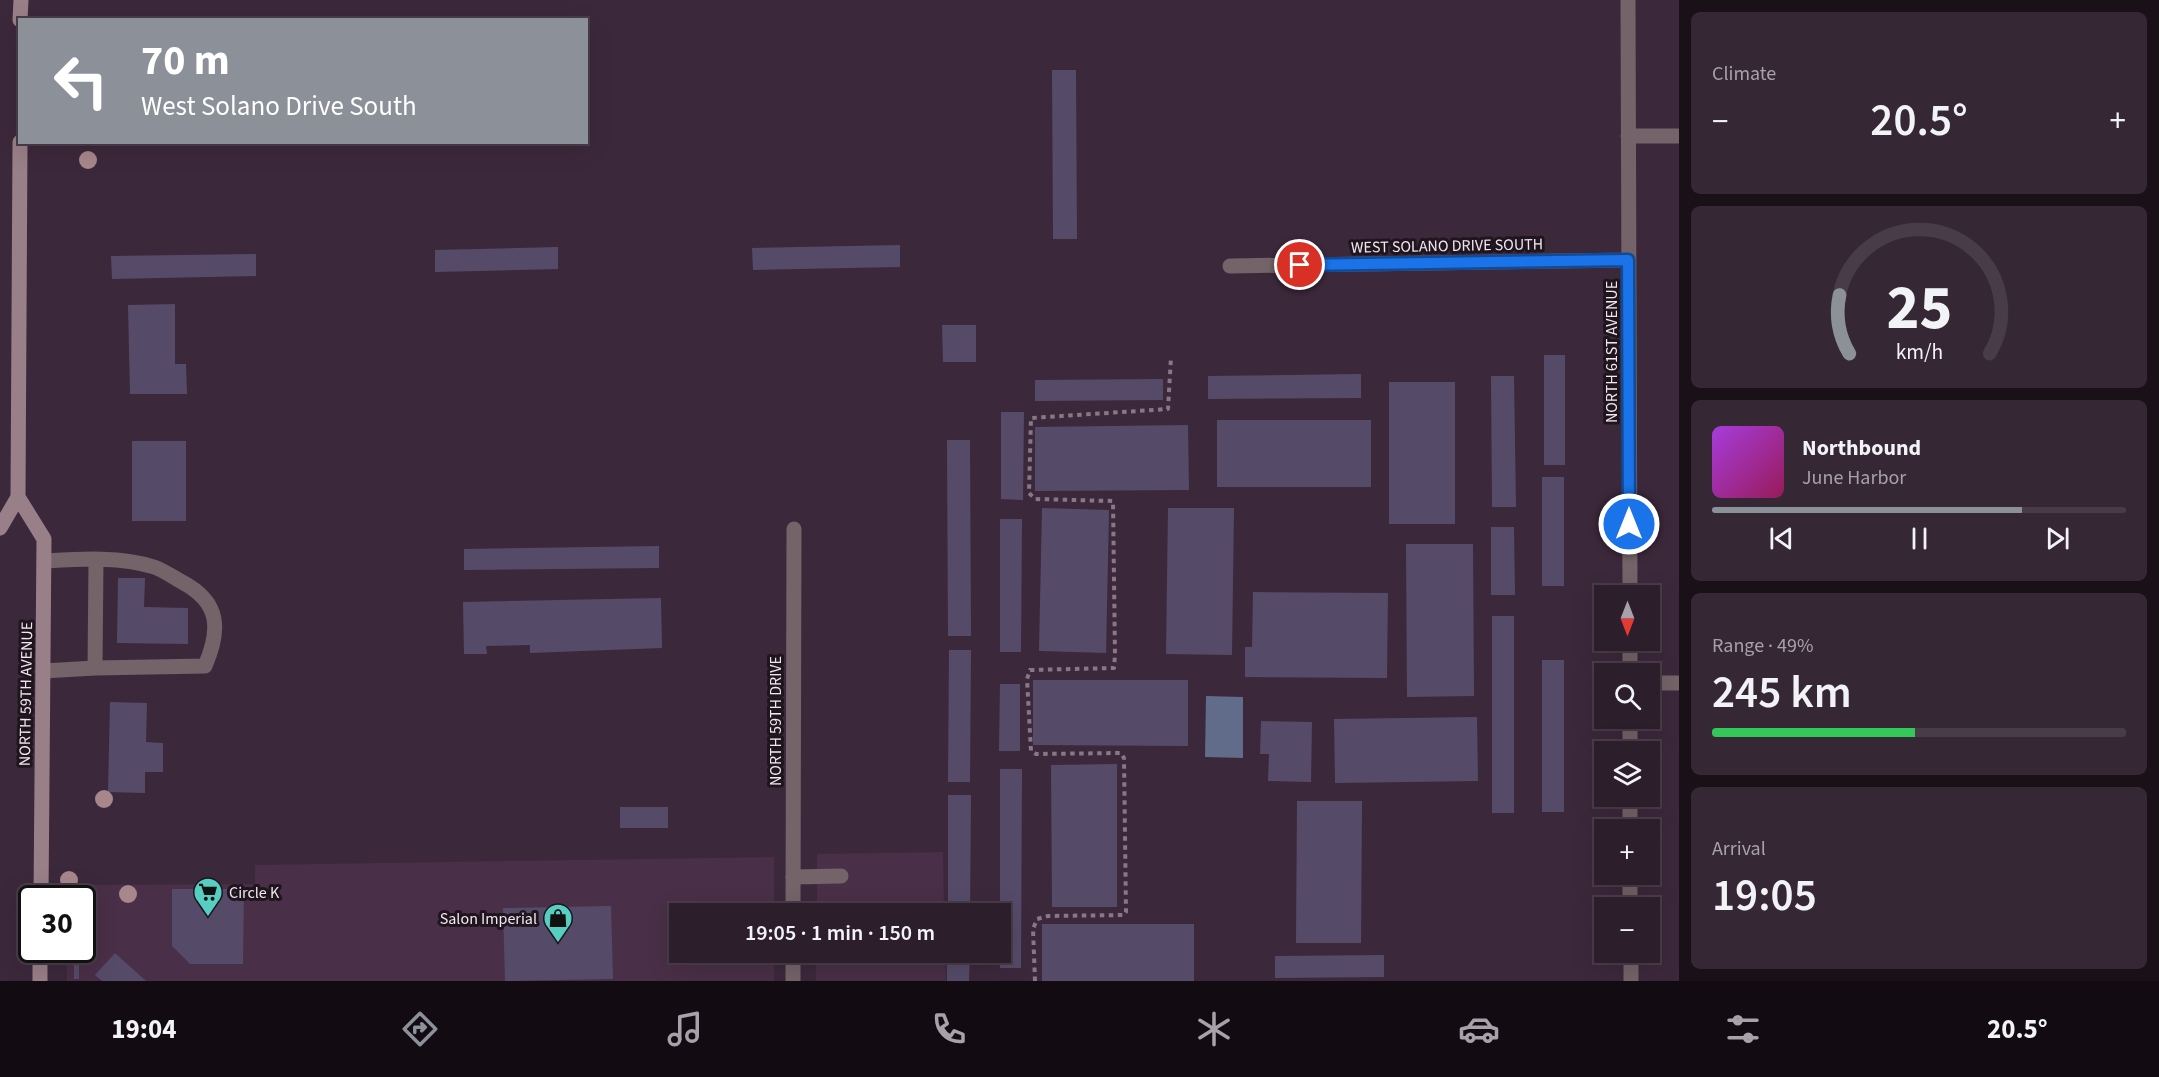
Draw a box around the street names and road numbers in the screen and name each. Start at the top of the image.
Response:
street label: WEST SOLANO DRIVE SOUTH [1351,233,1543,259]
street label: NORTH 61ST AVENUE [1601,281,1623,423]
street label: NORTH 59TH AVENUE [14,622,38,766]
street label: NORTH 59TH DRIVE [765,656,787,786]

